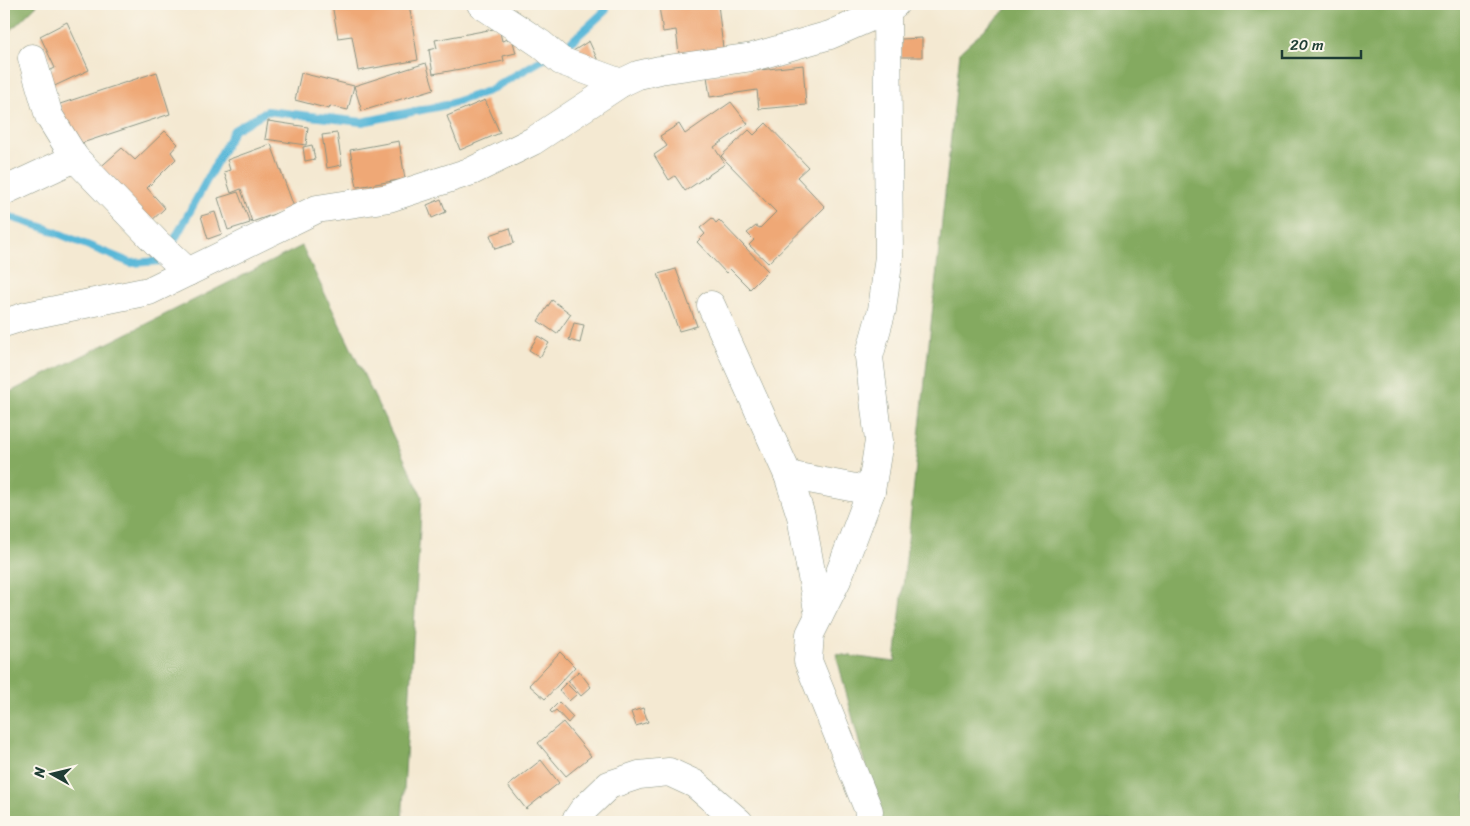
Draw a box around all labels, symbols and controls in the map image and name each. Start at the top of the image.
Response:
scale bar [1282,28,1361,60]
text: 20 m [1290,32,1324,58]
north arrow [28,748,78,798]
text: N [26,765,53,780]

